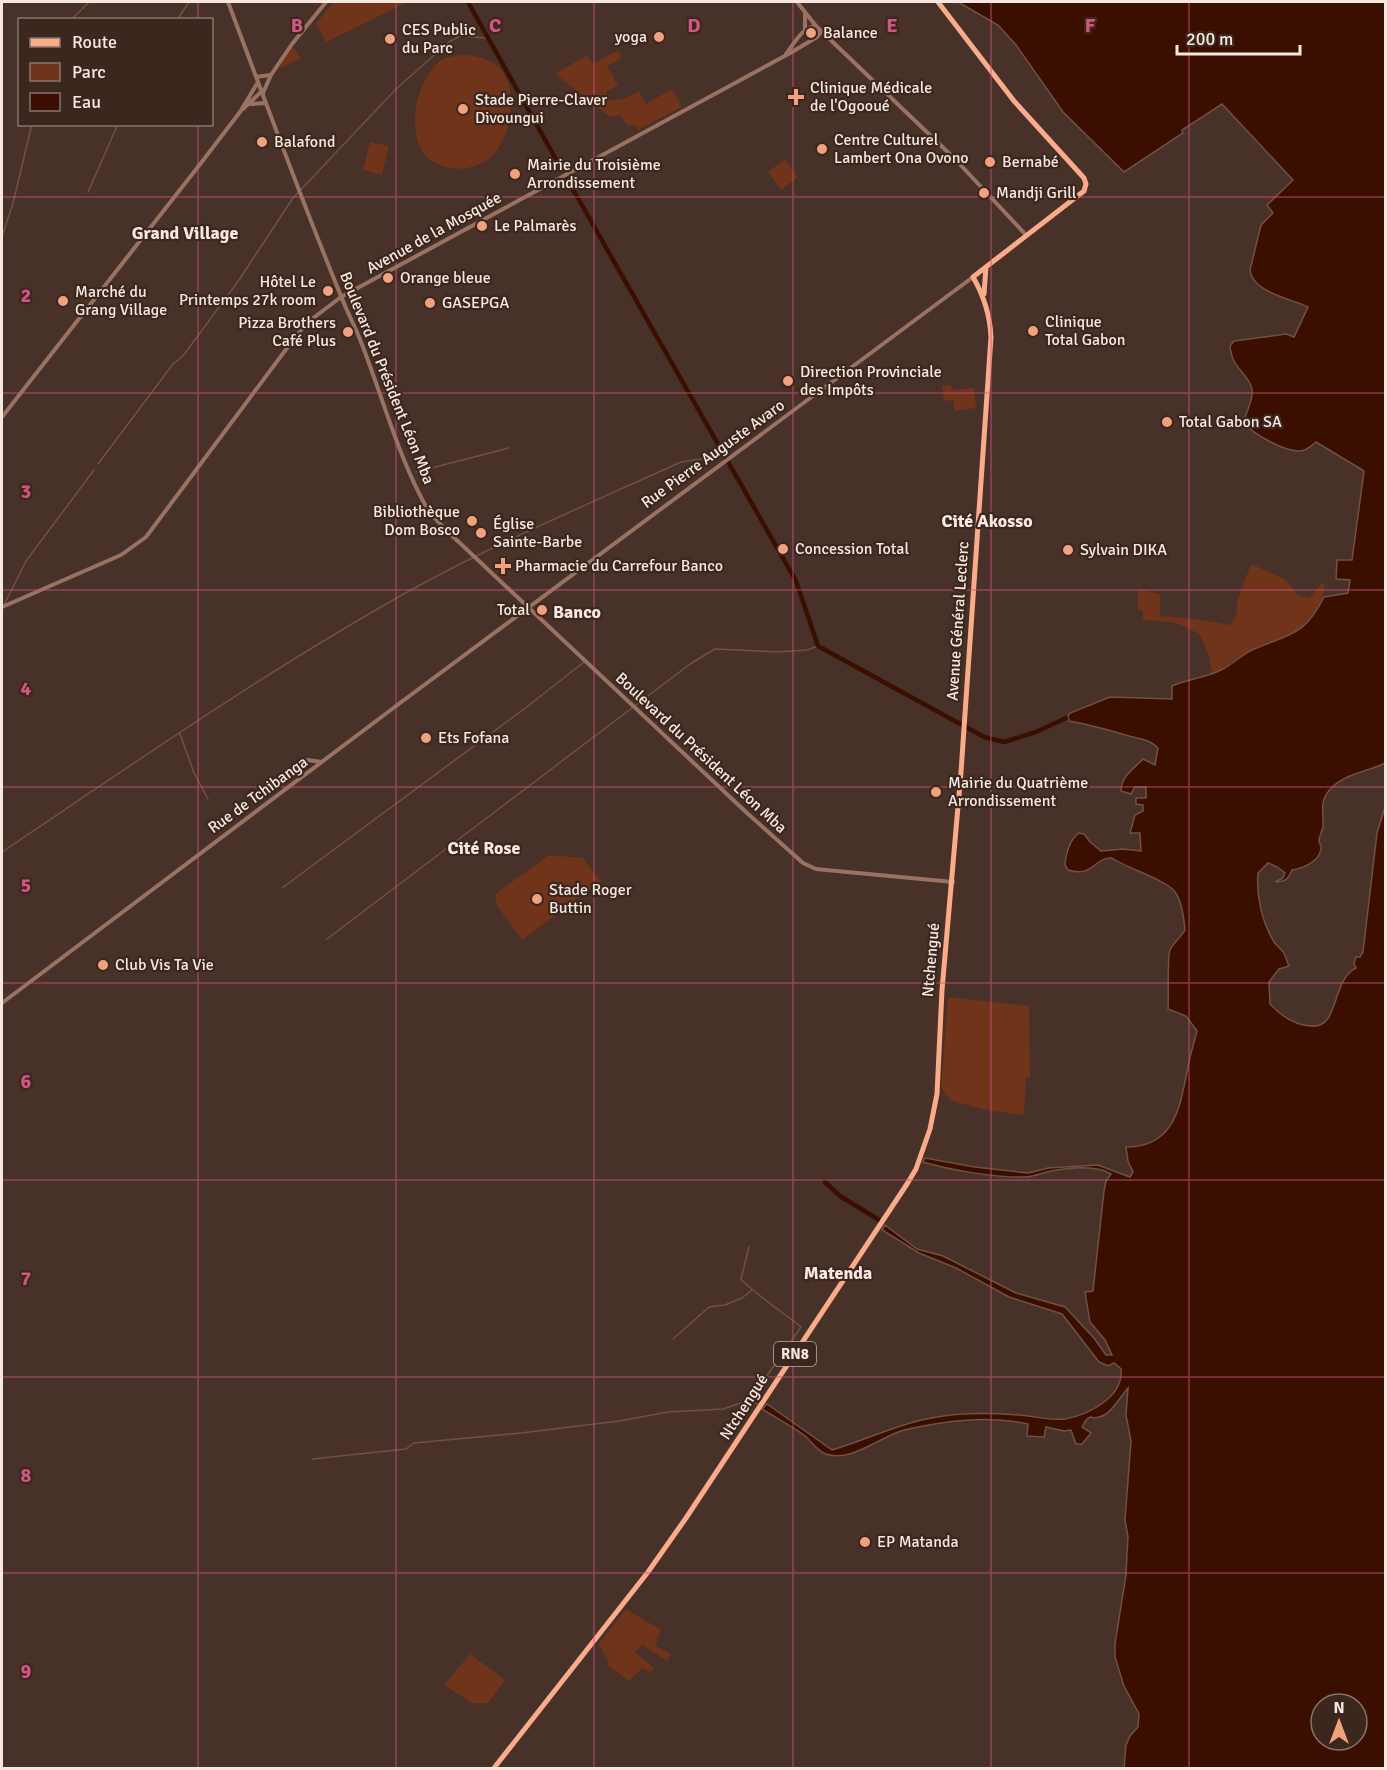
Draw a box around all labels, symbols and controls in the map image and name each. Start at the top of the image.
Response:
text: B [291,13,303,38]
text: C [489,13,501,38]
text: D [687,13,701,38]
text: E [886,13,898,38]
text: F [1085,13,1096,38]
legend [18,18,213,126]
scale bar [1177,18,1300,56]
place label: CES Public du Parc [402,20,476,58]
place label: Balance [823,23,878,43]
marker: Balance [804,26,818,40]
place label: yoga [615,27,647,47]
text: 200 m [1186,28,1233,50]
marker: yoga [652,30,666,44]
text: Route [72,31,117,53]
marker: CES Public du Parc [383,32,397,46]
text: Parc [72,61,106,83]
place label: Clinique Médicale de l'Ogooué [810,78,932,116]
marker: Clinique Médicale de l'Ogooué [787,88,805,106]
place label: Stade Pierre-Claver Divoungui [475,90,607,128]
text: Eau [72,91,101,113]
marker: Stade Pierre-Claver Divoungui [456,102,470,116]
place label: Centre Culturel Lambert Ona Ovono [834,130,969,168]
place label: Balafond [274,132,335,152]
marker: Balafond [255,135,269,149]
marker: Centre Culturel Lambert Ona Ovono [815,142,829,156]
place label: Bernabé [1002,152,1059,172]
place label: Mairie du Troisième Arrondissement [527,155,661,193]
marker: Bernabé [983,155,997,169]
marker: Mairie du Troisième Arrondissement [508,167,522,181]
place label: Mandji Grill [996,183,1077,203]
marker: Mandji Grill [977,186,991,200]
street label: Avenue de la Mosquée [363,188,505,278]
place label: Le Palmarès [494,216,576,236]
marker: Le Palmarès [475,219,489,233]
district label: Grand Village [132,222,238,244]
place label: Orange bleue [400,268,491,288]
street label: Boulevard du Président Léon Mba [335,269,439,487]
marker: Orange bleue [381,271,395,285]
place label: Hôtel Le Printemps 27k room [179,272,316,310]
place label: Marché du Grang Village [75,282,167,320]
text: 2 [21,283,31,308]
marker: Hôtel Le Printemps 27k room [321,284,335,298]
place label: GASEPGA [442,293,509,313]
marker: Marché du Grang Village [56,294,70,308]
marker: GASEPGA [423,296,437,310]
place label: Clinique Total Gabon [1045,312,1126,350]
place label: Pizza Brothers Café Plus [238,313,336,351]
marker: Clinique Total Gabon [1026,324,1040,338]
marker: Pizza Brothers Café Plus [341,325,355,339]
place label: Direction Provinciale des Impôts [800,362,942,400]
marker: Direction Provinciale des Impôts [781,374,795,388]
street label: Rue Pierre Auguste Avaro [637,395,789,513]
place label: Total Gabon SA [1179,412,1282,432]
marker: Total Gabon SA [1160,415,1174,429]
text: 3 [21,479,31,504]
place label: Bibliothèque Dom Bosco [373,502,460,540]
district label: Cité Akosso [941,510,1033,532]
marker: Bibliothèque Dom Bosco [465,514,479,528]
place label: Église Sainte-Barbe [493,514,582,552]
marker: Église Sainte-Barbe [474,526,488,540]
place label: Concession Total [795,539,909,559]
place label: Sylvain DIKA [1080,540,1167,560]
street label: Avenue Général Leclerc [942,541,974,701]
marker: Concession Total [776,542,790,556]
marker: Sylvain DIKA [1061,543,1075,557]
place label: Pharmacie du Carrefour Banco [515,556,723,576]
marker: Pharmacie du Carrefour Banco [496,559,510,573]
place label: Total [497,600,530,620]
district label: Banco [553,601,601,623]
marker: Total [535,603,549,617]
street label: Boulevard du Président Léon Mba [611,668,791,838]
text: 4 [21,676,32,701]
place label: Ets Fofana [438,728,509,748]
marker: Ets Fofana [419,731,433,745]
street label: Rue de Tchibanga [204,752,312,838]
place label: Mairie du Quatrième Arrondissement [948,773,1088,811]
marker: Mairie du Quatrième Arrondissement [929,785,943,799]
district label: Cité Rose [448,837,520,859]
text: 5 [21,873,31,898]
place label: Stade Roger Buttin [549,880,632,918]
marker: Stade Roger Buttin [530,892,544,906]
street label: Ntchengué [918,922,944,998]
place label: Club Vis Ta Vie [115,955,214,975]
marker: Club Vis Ta Vie [96,958,110,972]
text: 6 [21,1069,32,1094]
district label: Matenda [804,1262,872,1284]
text: 7 [21,1266,32,1291]
road number: RN8 [774,1342,816,1366]
street label: Ntchengué [715,1370,773,1444]
text: 8 [21,1463,32,1488]
place label: EP Matanda [877,1532,959,1552]
marker: EP Matanda [858,1535,872,1549]
text: 9 [21,1659,32,1684]
north arrow [1309,1692,1369,1752]
text: N [1333,1698,1345,1718]

